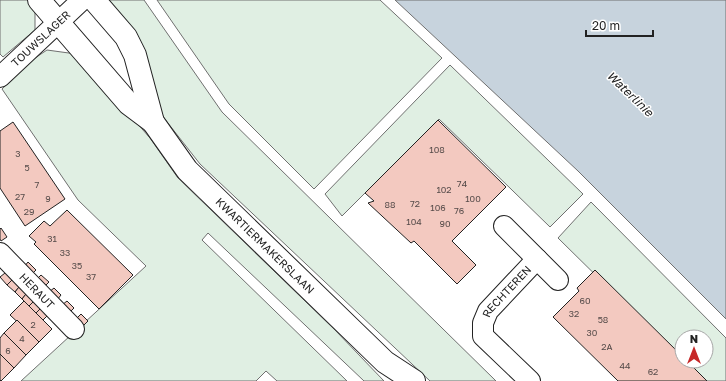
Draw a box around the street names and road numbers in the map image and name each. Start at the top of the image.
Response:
street label: TOUWSLAGER [8,8,73,69]
street label: KWARTIERMAKERSLAAN [213,195,318,296]
street label: RECHTEREN [479,263,534,319]
street label: HERAUT [17,270,58,311]

